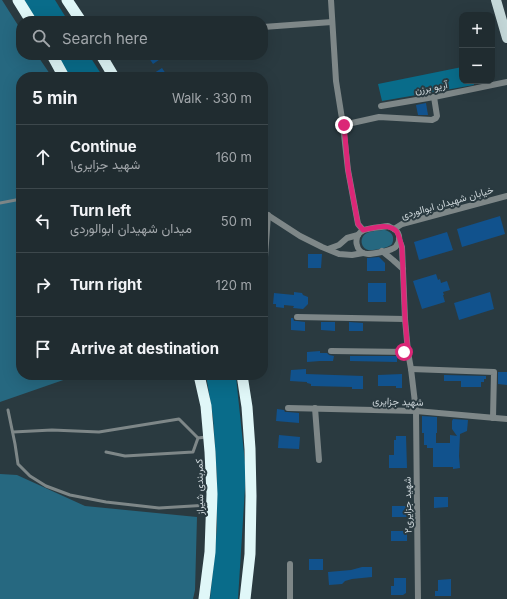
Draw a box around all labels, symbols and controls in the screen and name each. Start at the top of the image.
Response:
map controls [459,12,495,84]
button: + [459,12,495,48]
search box [16,16,268,60]
icon: search [30,27,52,49]
text: Search here [62,29,148,48]
button: − [459,48,495,84]
street label: آریو برزن [414,78,449,97]
text: 5 min [32,88,78,108]
text: Walk · 330 m [172,90,252,106]
route end [335,116,353,134]
text: Continue [70,137,137,156]
icon: ahead [32,146,54,168]
text: 160 m [215,149,252,165]
text: شهید جزایری۱ [70,156,140,172]
street label: خیابان شهیدان ابوالوردی [399,183,495,222]
text: Turn left [70,201,131,220]
icon: left [32,210,54,232]
text: 50 m [221,213,252,229]
text: میدان شهیدان ابوالوردی [70,220,192,236]
icon: right [32,274,54,296]
text: Turn right [70,275,142,294]
text: 120 m [216,277,252,293]
icon: arrive [32,338,54,360]
text: Arrive at destination [70,339,219,358]
route start [395,343,413,361]
street label: شهید جزایری [372,394,424,409]
street label: کمربندی شیراز [193,458,207,516]
street label: شهید جزایری۲ [401,477,414,533]

